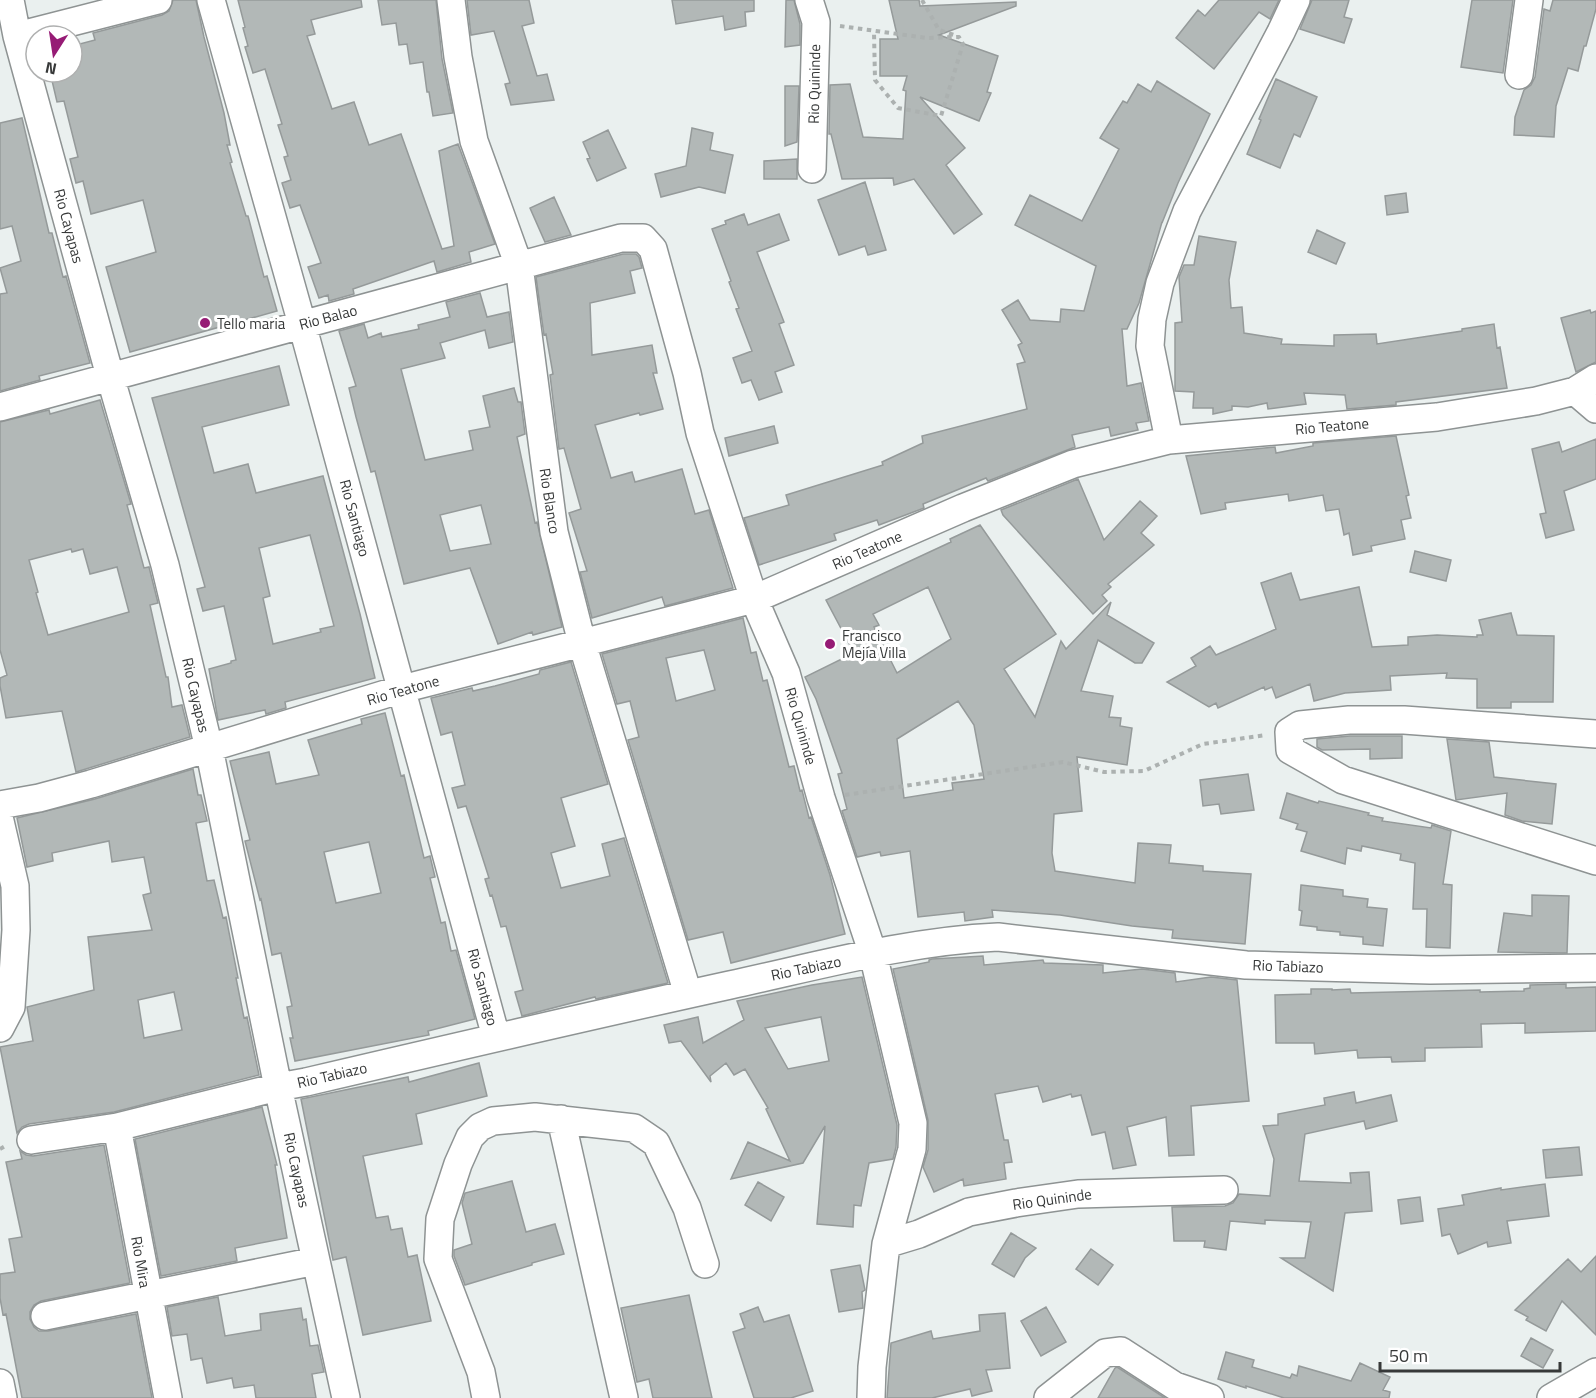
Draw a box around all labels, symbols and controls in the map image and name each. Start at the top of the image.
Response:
north arrow [24,24,84,84]
street label: Rio Quininde [802,44,826,124]
text: N [43,56,59,82]
street label: Rio Cayapas [48,186,90,266]
street label: Rio Balao [296,298,360,336]
place label: Tello maria [217,312,286,335]
marker: Tello maria [198,316,212,330]
street label: Rio Teatone [1294,411,1370,441]
street label: Rio Blanco [533,466,567,536]
street label: Rio Santiago [334,477,376,559]
street label: Rio Teatone [828,524,906,576]
place label: Francisco Mejía Villa [842,624,906,664]
marker: Francisco Mejía Villa [823,637,837,651]
street label: Rio Cayapas [176,655,216,735]
street label: Rio Teatone [364,669,442,711]
street label: Rio Quininde [779,684,823,768]
street label: Rio Santiago [462,946,504,1028]
street label: Rio Tabiazo [769,949,843,987]
street label: Rio Tabiazo [1252,953,1324,979]
street label: Rio Tabiazo [295,1056,369,1094]
street label: Rio Cayapas [278,1130,316,1210]
street label: Rio Quininde [1011,1182,1093,1216]
street label: Rio Mira [125,1234,157,1290]
scale bar [1380,1335,1560,1373]
text: 50 m [1389,1342,1428,1369]

